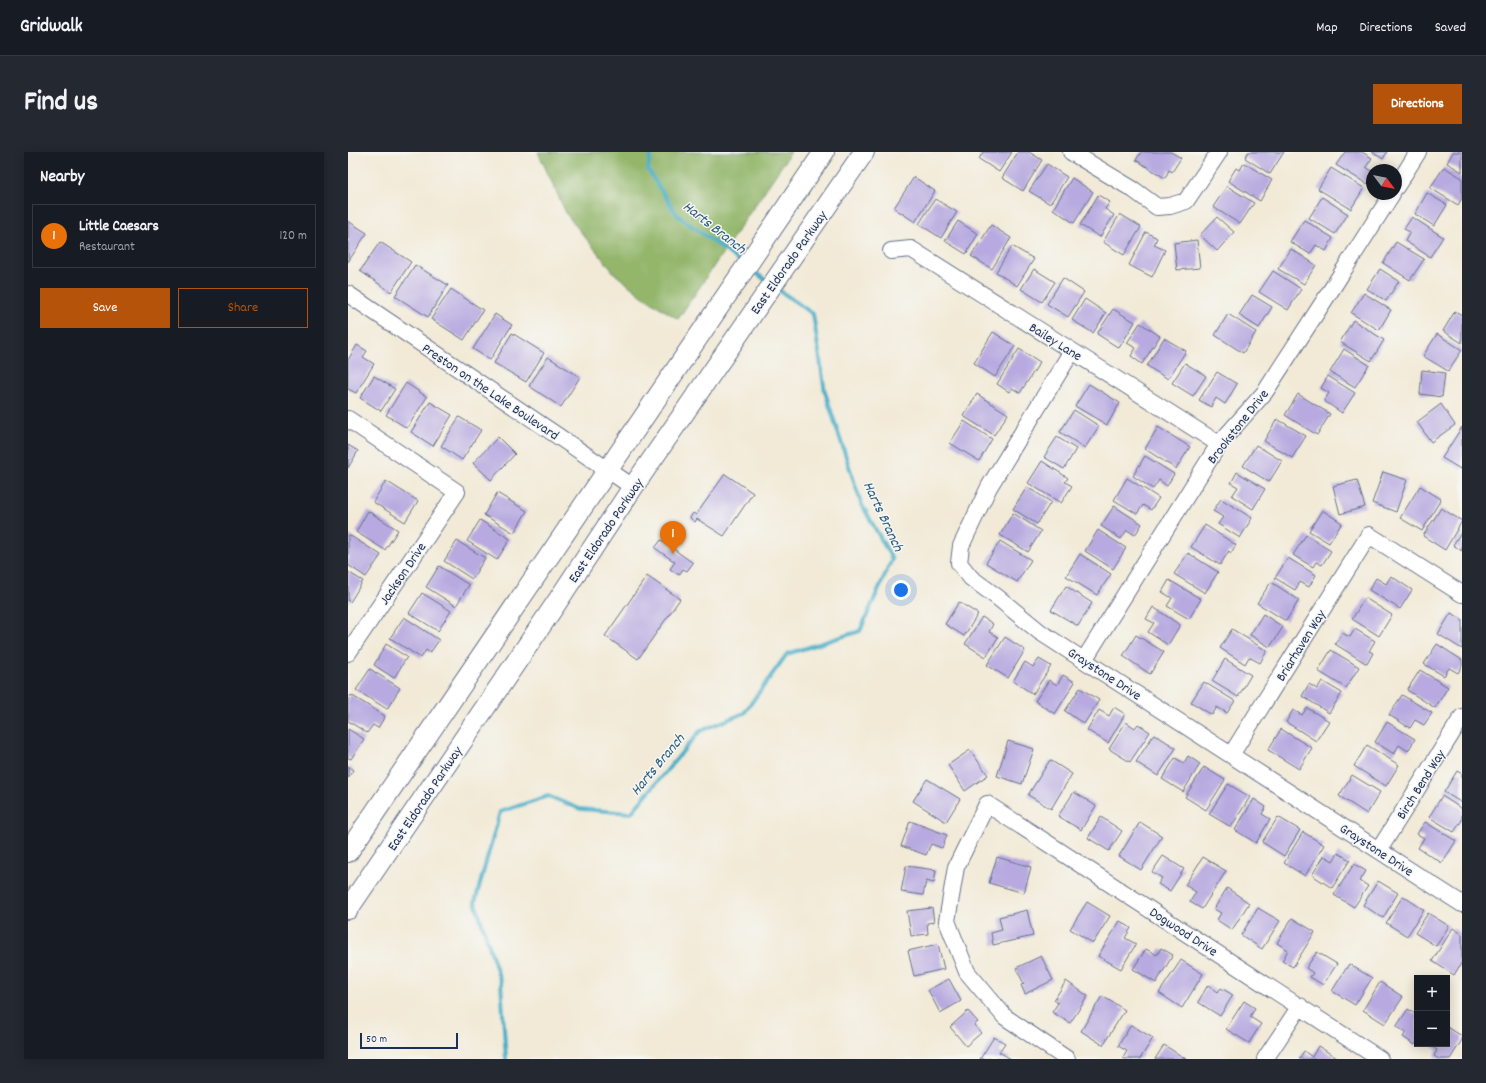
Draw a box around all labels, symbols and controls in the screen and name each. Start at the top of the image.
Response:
text: Gridwalk [20,14,83,41]
text: Map [1316,18,1338,38]
text: Directions [1360,18,1413,38]
text: Saved [1435,18,1466,38]
text: Find us [24,84,98,124]
button: Directions [1373,84,1462,124]
north arrow [1366,164,1402,200]
text: Nearby [40,166,84,190]
water label: Harts Branch [677,197,751,261]
street label: East Eldorado Parkway [746,207,833,319]
text: Little Caesars [79,216,159,238]
text: 1 [53,227,55,246]
text: 120 m [279,227,307,246]
text: Restaurant [79,238,135,257]
button: Save [40,288,170,328]
button: Share [178,288,308,328]
street label: Bailey Lane [1025,319,1085,367]
street label: Preston on the Lake Boulevard [417,339,562,446]
street label: Brookstone Drive [1203,386,1274,469]
street label: East Eldorado Parkway [564,474,649,588]
water label: Harts Branch [856,478,909,557]
pin: 1 [660,521,686,554]
street label: Jackson Drive [375,539,432,609]
your location [891,580,911,600]
street label: Briarhaven Way [1272,606,1332,686]
street label: Graystone Drive [1063,643,1145,706]
water label: Harts Branch [626,729,692,801]
street label: East Eldorado Parkway [383,742,468,856]
street label: Birch Bend Way [1392,746,1451,824]
street label: Graystone Drive [1335,819,1417,882]
street label: Dogwood Drive [1145,903,1221,962]
map controls [1414,975,1450,1047]
button: + [1414,975,1450,1011]
button: − [1414,1011,1450,1047]
scale bar [360,1031,458,1050]
text: 50 m [366,1032,387,1048]

